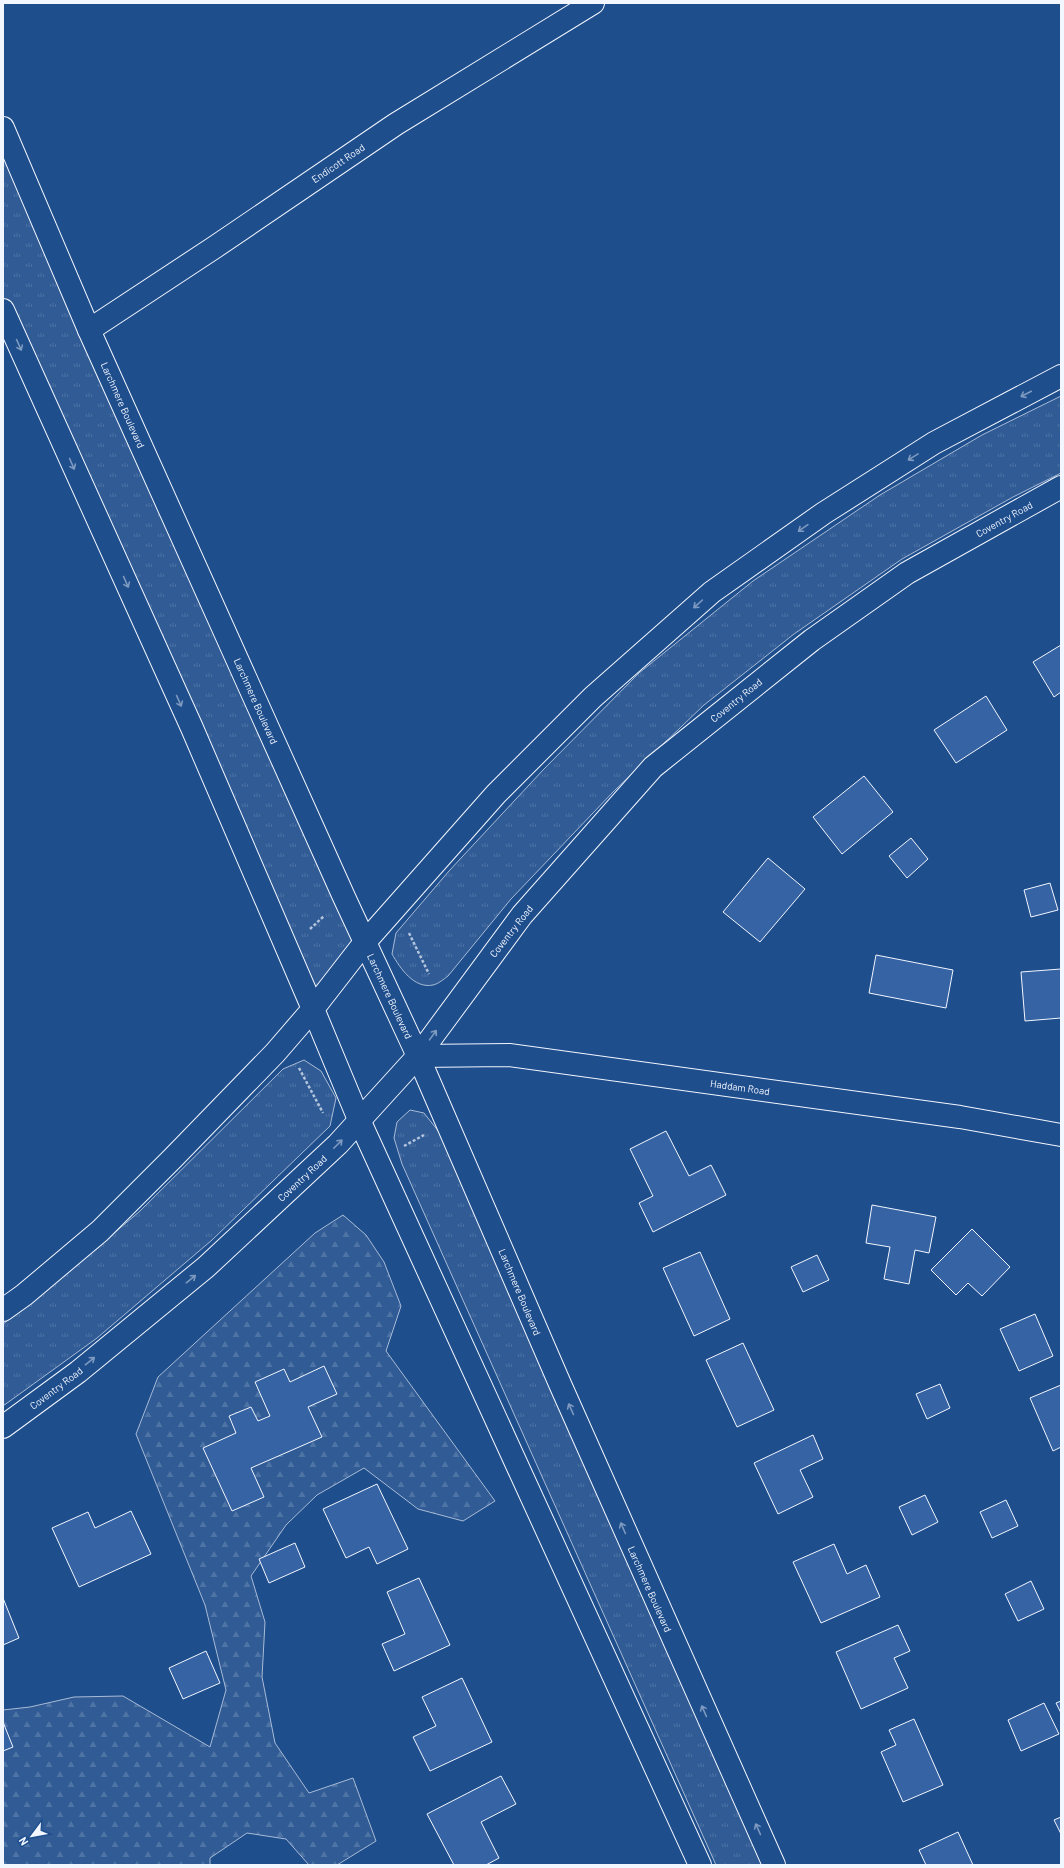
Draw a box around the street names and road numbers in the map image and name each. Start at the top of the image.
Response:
street label: Endicott Road [309,141,367,185]
street label: Larchmere Boulevard [99,360,147,450]
street label: Coventry Road [974,499,1034,539]
street label: Larchmere Boulevard [232,656,280,746]
street label: Coventry Road [708,676,764,724]
street label: Coventry Road [487,903,535,959]
street label: Larchmere Boulevard [365,951,415,1041]
street label: Haddam Road [709,1077,771,1097]
street label: Coventry Road [275,1152,329,1204]
street label: Larchmere Boulevard [496,1247,544,1337]
street label: Coventry Road [27,1364,85,1412]
street label: Larchmere Boulevard [626,1544,674,1634]

